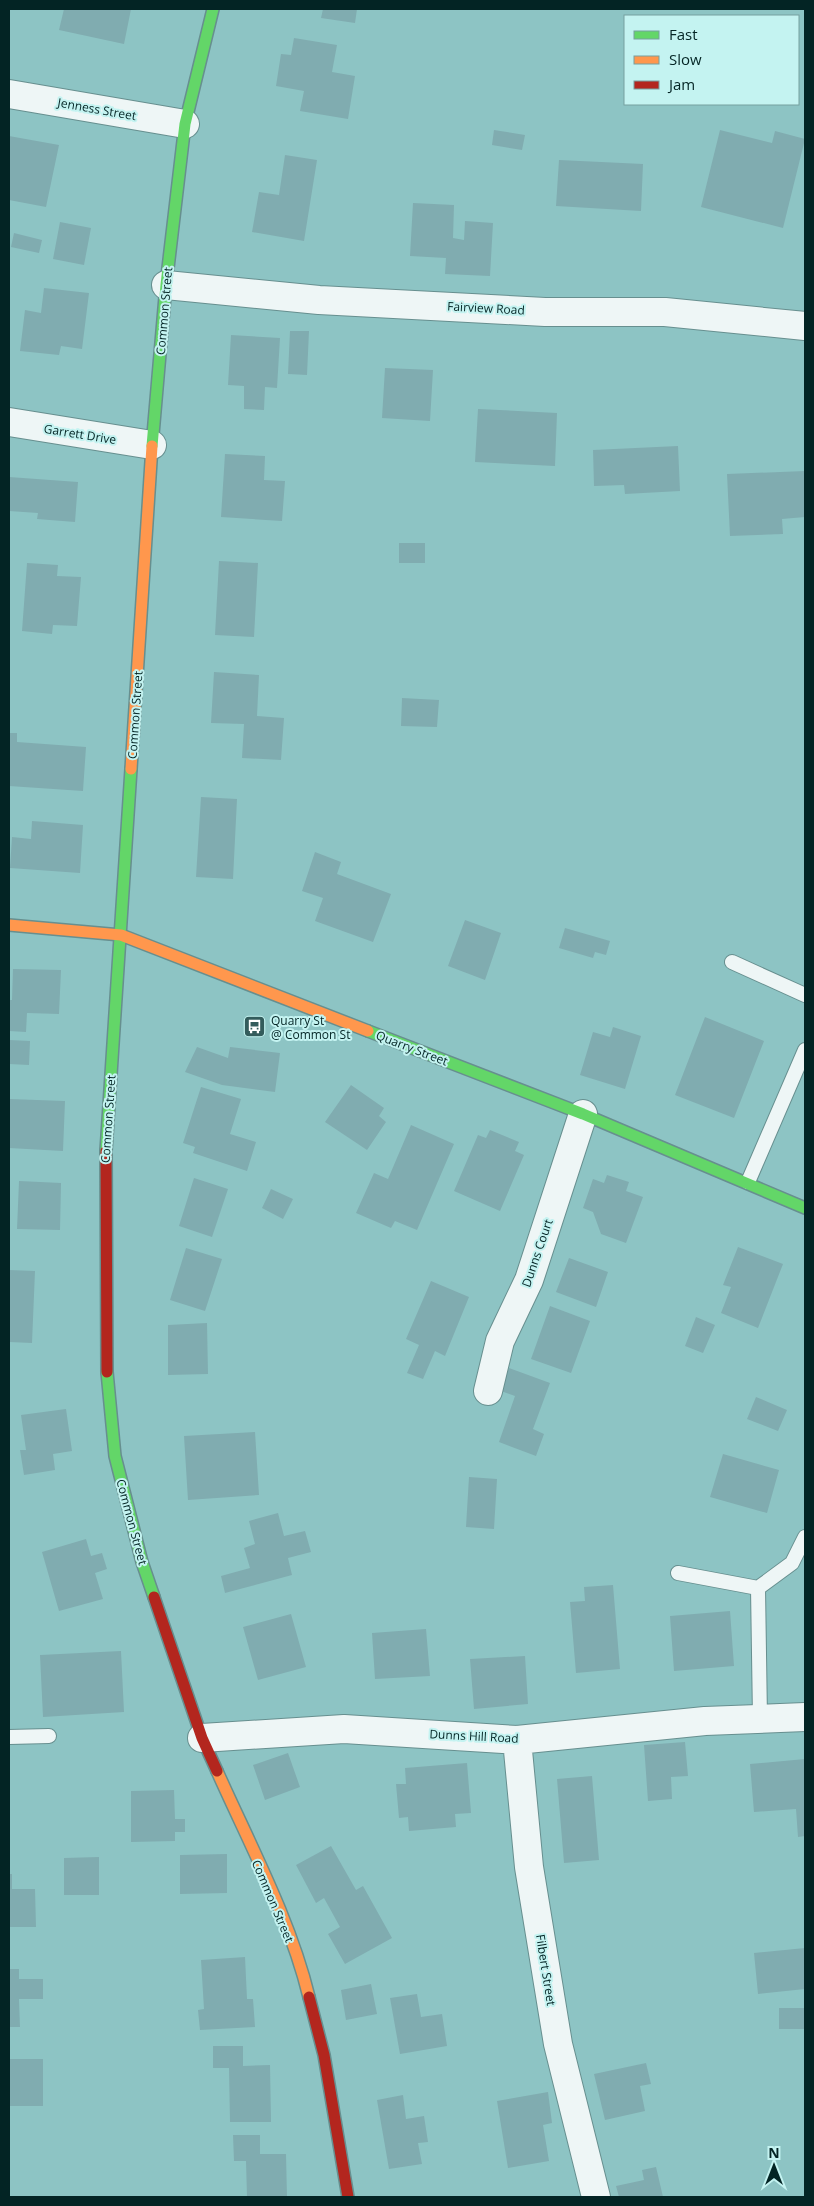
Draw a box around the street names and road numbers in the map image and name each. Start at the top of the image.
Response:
street label: Jenness Street [55,94,138,124]
street label: Common Street [152,266,176,356]
street label: Fairview Road [447,297,525,319]
street label: Garrett Drive [43,420,118,448]
street label: Common Street [123,670,147,760]
street label: Quarry Street [374,1026,450,1070]
street label: Common Street [96,1074,120,1164]
street label: Dunns Court [517,1217,557,1289]
street label: Common Street [112,1477,152,1567]
street label: Dunns Hill Road [429,1725,519,1747]
street label: Common Street [248,1857,298,1945]
street label: Filbert Street [532,1933,560,2007]

